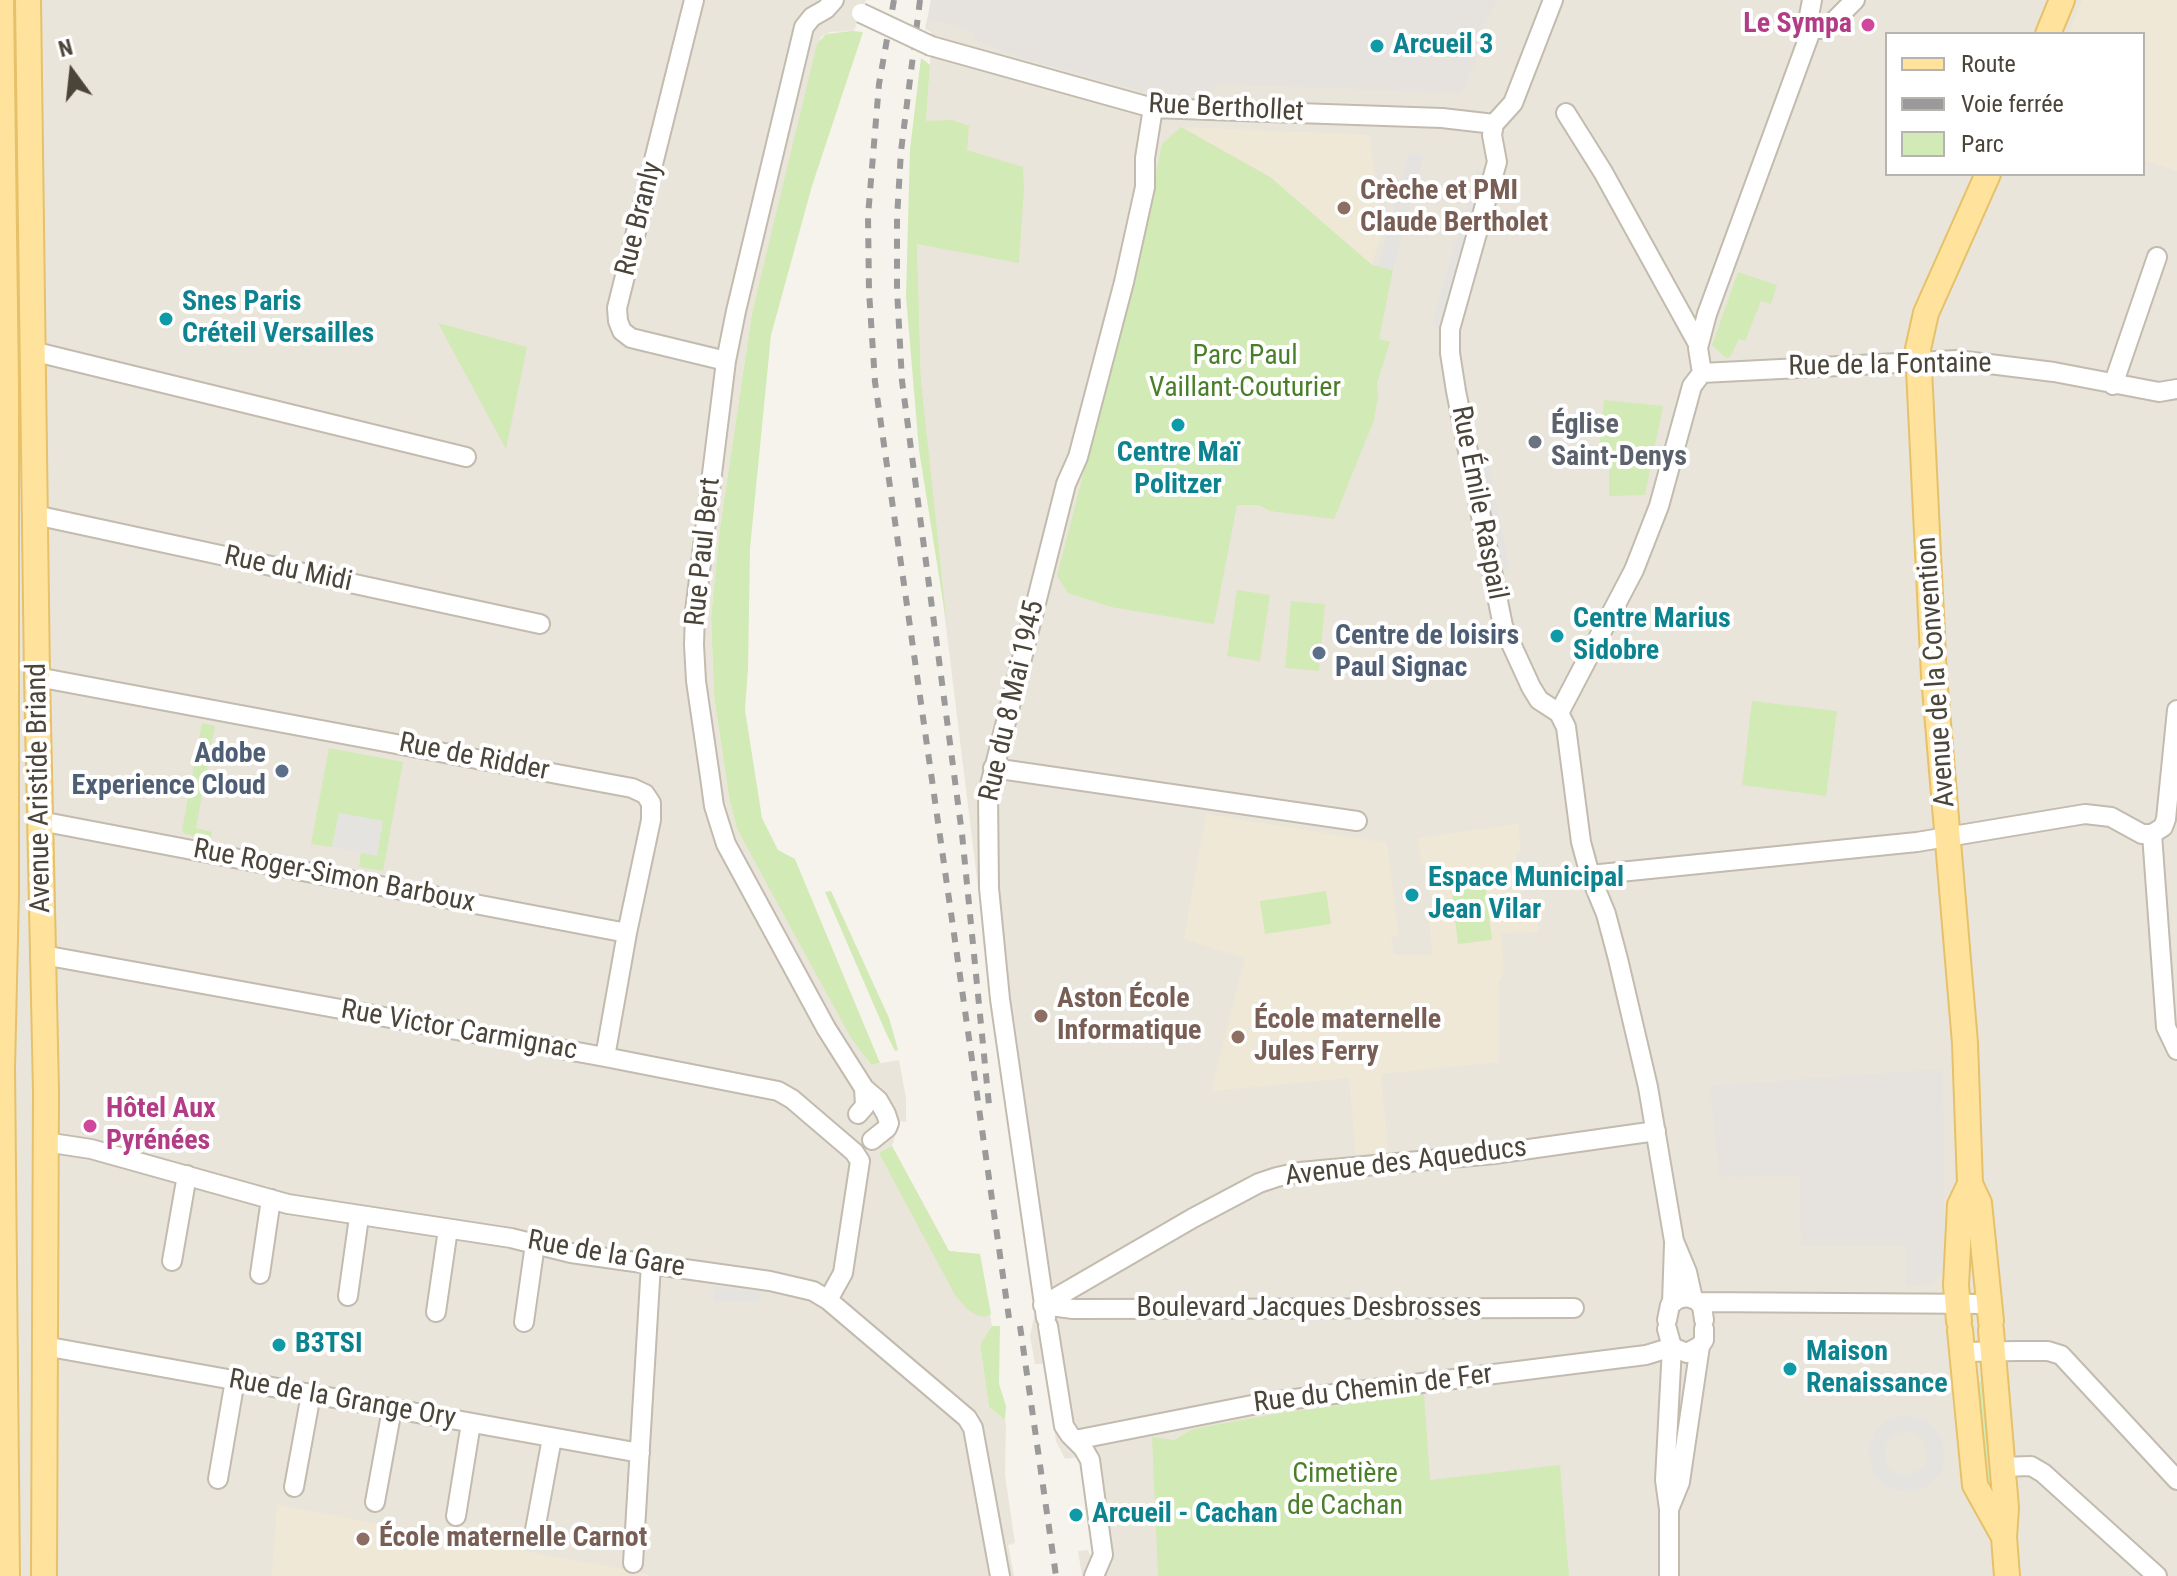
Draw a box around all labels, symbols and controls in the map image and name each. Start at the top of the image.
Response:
place label: Le Sympa [1743,8,1852,42]
marker: Le Sympa [1859,16,1877,34]
place label: Arcueil 3 [1393,29,1493,63]
north arrow [32,32,112,112]
legend [1885,32,2145,176]
text: N [56,35,75,62]
marker: Arcueil 3 [1368,37,1386,55]
text: Route [1961,50,2016,78]
street label: Rue Berthollet [1147,88,1305,130]
text: Voie ferrée [1961,90,2064,118]
text: Parc [1961,130,2004,158]
street label: Rue Branly [610,159,670,279]
place label: Crèche et PMI Claude Bertholet [1360,175,1548,241]
marker: Crèche et PMI Claude Bertholet [1335,199,1353,217]
place label: Snes Paris Créteil Versailles [182,286,374,352]
marker: Snes Paris Créteil Versailles [157,310,175,328]
park label: Parc Paul Vaillant-Couturier [1149,340,1341,406]
street label: Rue de la Fontaine [1788,347,1992,385]
street label: Rue Émile Raspail [1443,403,1513,603]
place label: Église Saint-Denys [1551,409,1687,475]
marker: Centre Maï Politzer [1169,416,1187,434]
marker: Église Saint-Denys [1526,433,1544,451]
place label: Centre Maï Politzer [1117,437,1239,503]
street label: Rue Paul Bert [680,476,728,628]
street label: Avenue de la Convention [1911,536,1963,808]
street label: Rue du Midi [221,540,355,600]
street label: Rue du 8 Mai 1945 [974,597,1052,805]
place label: Centre Marius Sidobre [1573,603,1731,669]
place label: Centre de loisirs Paul Signac [1335,620,1519,686]
marker: Centre Marius Sidobre [1548,627,1566,645]
marker: Centre de loisirs Paul Signac [1310,644,1328,662]
street label: Avenue Aristide Briand [21,663,59,913]
street label: Rue de Ridder [396,727,552,789]
place label: Adobe Experience Cloud [72,738,266,804]
marker: Adobe Experience Cloud [273,762,291,780]
street label: Rue Roger-Simon Barboux [190,833,478,921]
place label: Espace Municipal Jean Vilar [1428,862,1624,928]
marker: Espace Municipal Jean Vilar [1403,886,1421,904]
place label: Aston École Informatique [1057,983,1201,1049]
street label: Rue Victor Carmignac [338,994,580,1068]
place label: École maternelle Jules Ferry [1254,1004,1441,1070]
marker: Aston École Informatique [1032,1007,1050,1025]
marker: École maternelle Jules Ferry [1229,1028,1247,1046]
place label: Hôtel Aux Pyrénées [106,1093,216,1159]
marker: Hôtel Aux Pyrénées [81,1117,99,1135]
street label: Avenue des Aqueducs [1283,1132,1529,1194]
street label: Rue de la Gare [525,1225,687,1285]
street label: Boulevard Jacques Desbrosses [1136,1292,1482,1326]
place label: B3TSI [295,1328,362,1362]
marker: B3TSI [270,1336,288,1354]
place label: Maison Renaissance [1806,1336,1948,1402]
street label: Rue du Chemin de Fer [1252,1359,1494,1421]
marker: Maison Renaissance [1781,1360,1799,1378]
street label: Rue de la Grange Ory [226,1364,458,1436]
park label: Cimetière de Cachan [1287,1458,1403,1524]
place label: Arcueil - Cachan [1092,1498,1278,1532]
marker: Arcueil - Cachan [1067,1506,1085,1524]
place label: École maternelle Carnot [379,1522,647,1556]
marker: École maternelle Carnot [354,1530,372,1548]

